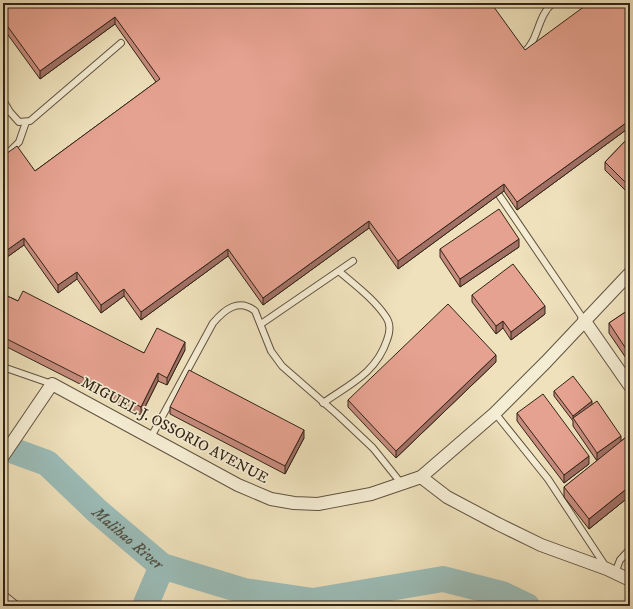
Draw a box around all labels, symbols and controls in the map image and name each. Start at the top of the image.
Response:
street label: MIGUEL J. OSSORIO AVENUE [78,373,272,488]
water label: Malihao River [87,502,168,575]

